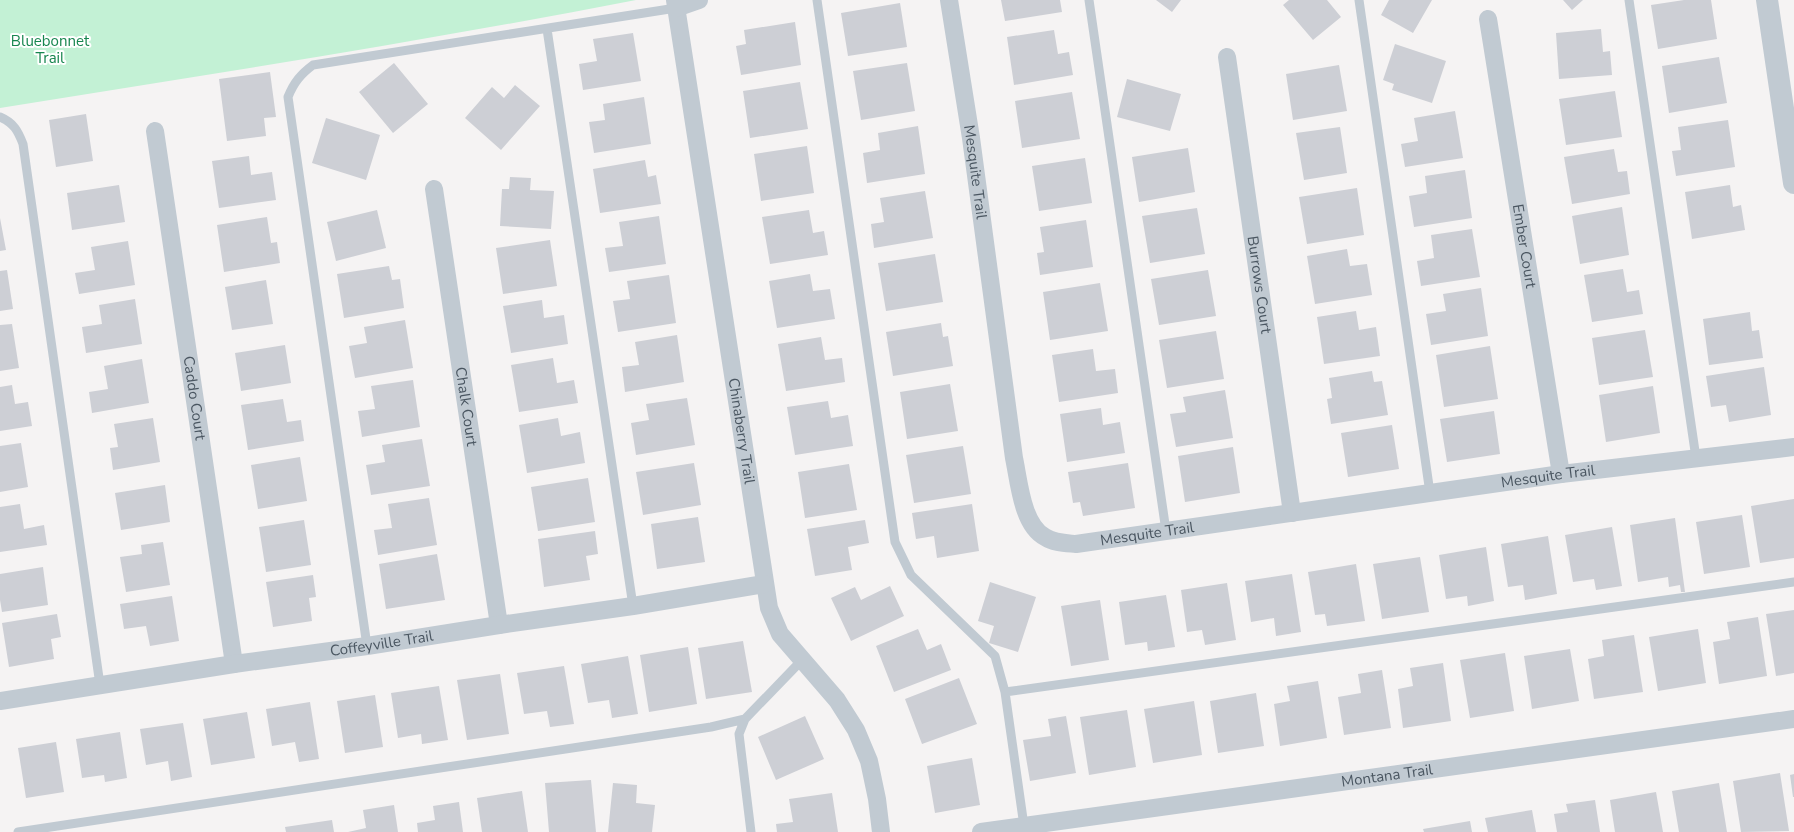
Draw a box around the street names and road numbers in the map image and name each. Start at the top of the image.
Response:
street label: Mesquite Trail [959,123,992,221]
street label: Ember Court [1508,203,1541,290]
street label: Burrows Court [1243,235,1276,336]
street label: Caddo Court [178,355,211,442]
street label: Chalk Court [451,366,482,448]
street label: Chinaberry Trail [724,376,760,486]
street label: Mesquite Trail [1500,460,1597,493]
street label: Mesquite Trail [1099,517,1196,550]
street label: Coffeyville Trail [329,626,435,661]
street label: Montana Trail [1340,759,1435,792]

